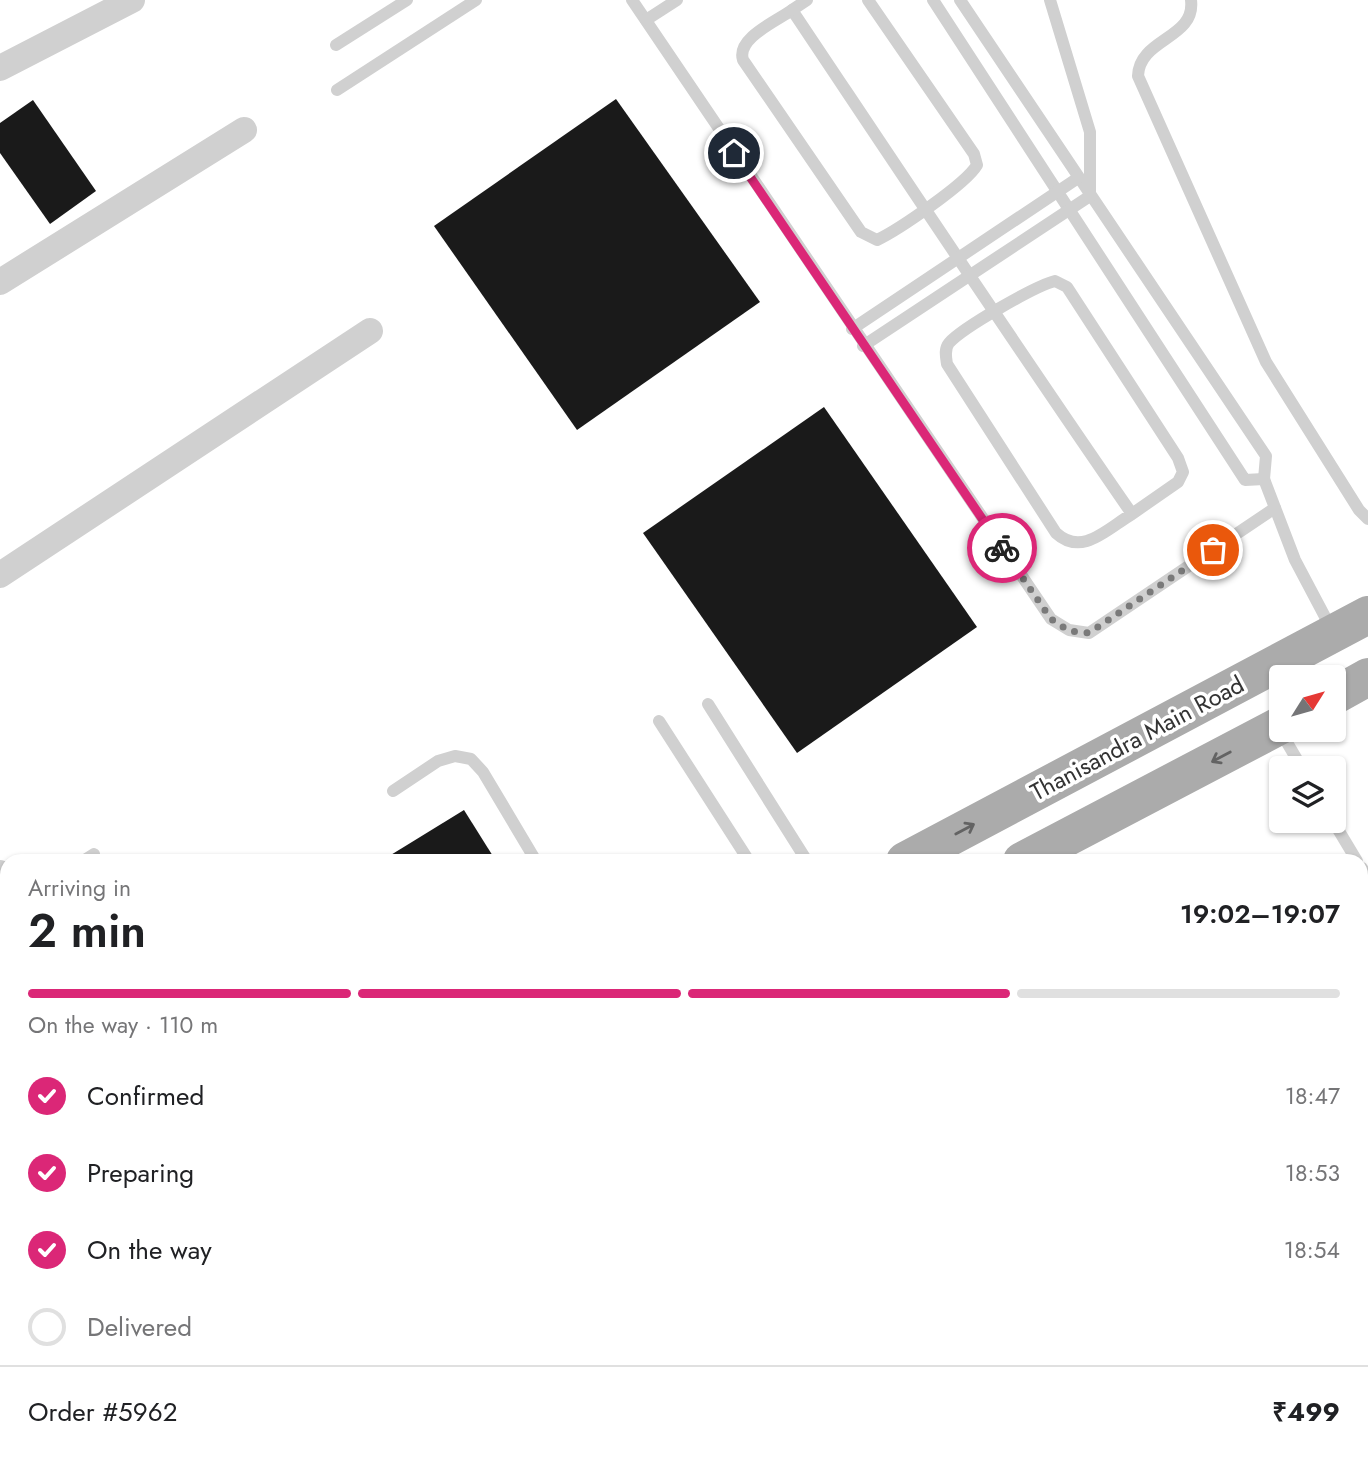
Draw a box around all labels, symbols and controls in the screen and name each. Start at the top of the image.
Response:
pin [704,123,764,183]
icon: home [715,134,753,172]
courier [967,513,1037,583]
pin [1183,520,1243,580]
icon: bike [983,529,1021,567]
icon: bag [1194,531,1232,569]
north arrow [1269,665,1346,742]
map controls [1269,665,1346,833]
street label: Thanisandra Main Road [1024,667,1250,809]
one-way arrow [1211,750,1231,764]
button: layers [1269,756,1346,833]
one-way arrow [955,822,975,836]
text: Arriving in [28,871,131,905]
text: 19:02–19:07 [1180,895,1340,933]
text: 2 min [28,898,146,964]
text: On the way · 110 m [28,1008,218,1042]
icon: check [28,1077,66,1115]
text: Confirmed [87,1077,204,1115]
text: 18:47 [1285,1079,1340,1113]
icon: check [28,1154,66,1192]
text: Preparing [87,1154,194,1192]
text: 18:53 [1285,1156,1340,1190]
icon: check [28,1231,66,1269]
text: On the way [87,1231,212,1269]
text: 18:54 [1284,1233,1340,1267]
text: Delivered [87,1308,192,1346]
text: Order #5962 [28,1393,178,1431]
text: ₹499 [1272,1393,1340,1431]

